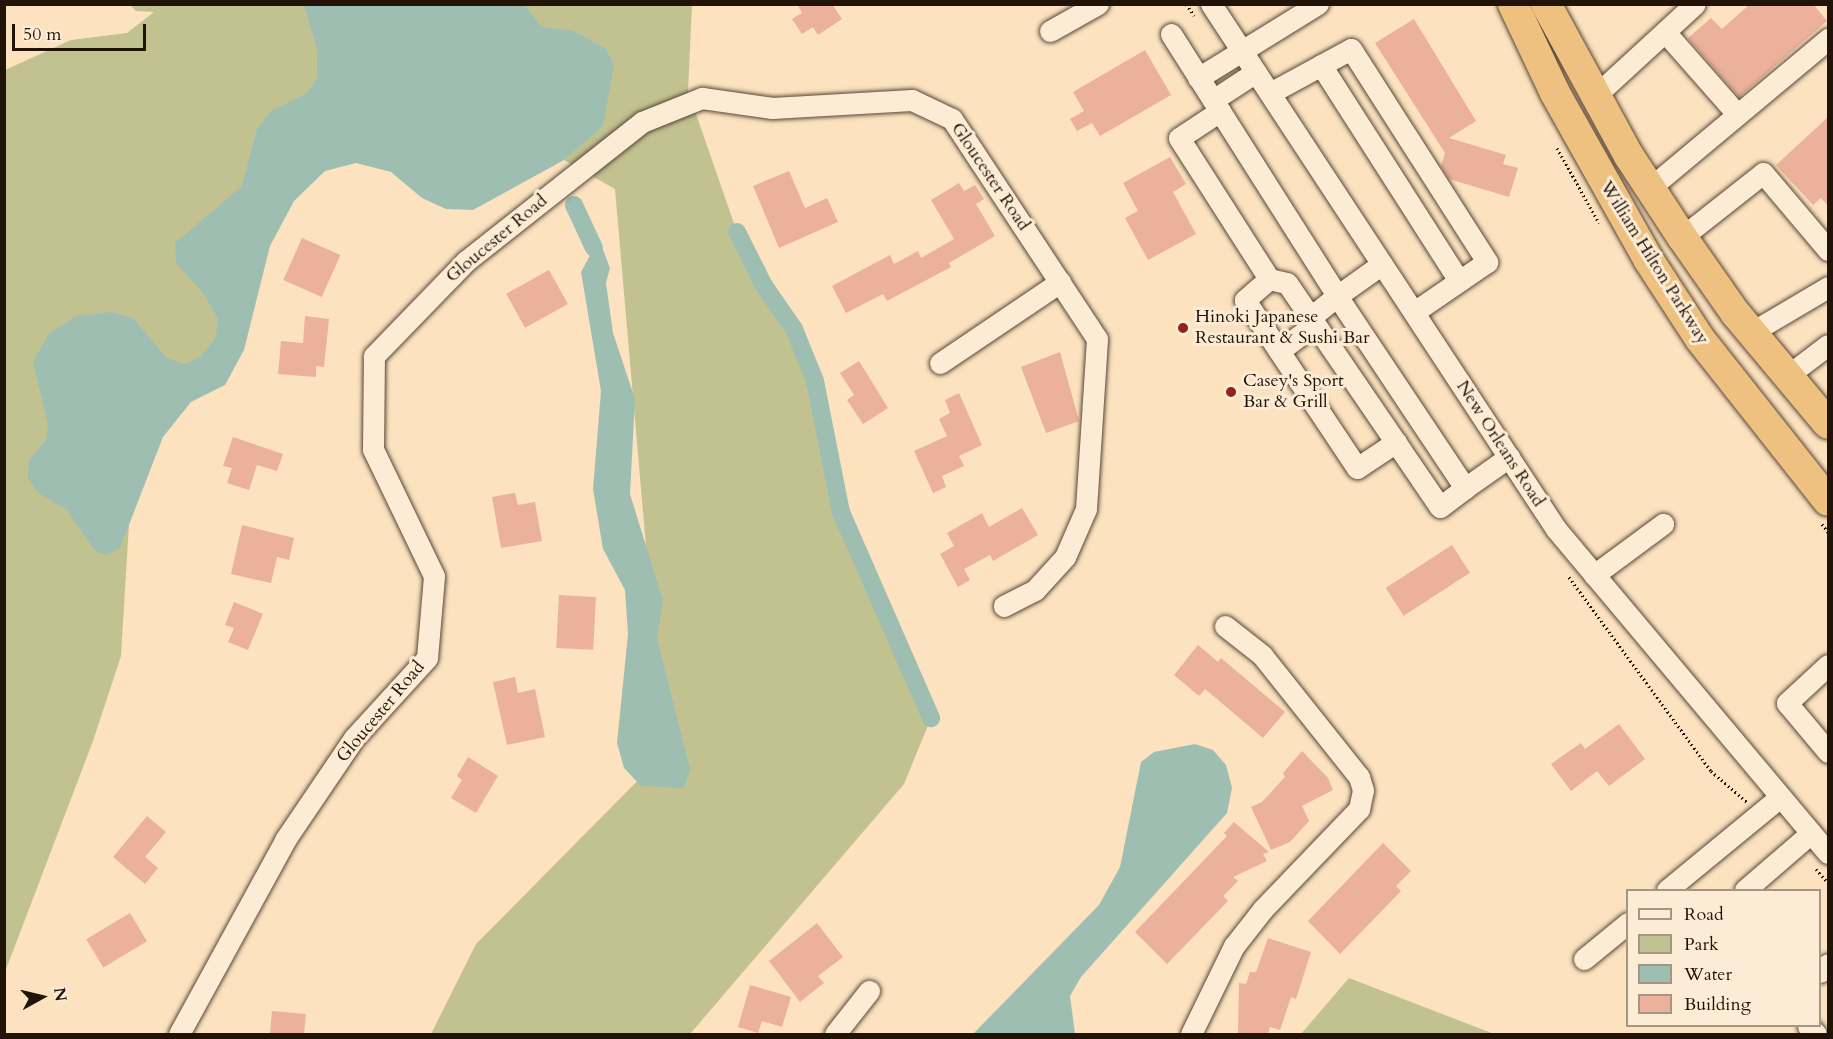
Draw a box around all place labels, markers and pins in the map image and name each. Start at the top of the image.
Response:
place label: Hinoki Japanese Restaurant & Sushi Bar [1195,307,1370,350]
marker: Hinoki Japanese Restaurant & Sushi Bar [1176,321,1190,335]
place label: Casey's Sport Bar & Grill [1243,371,1344,413]
marker: Casey's Sport Bar & Grill [1224,385,1238,399]

